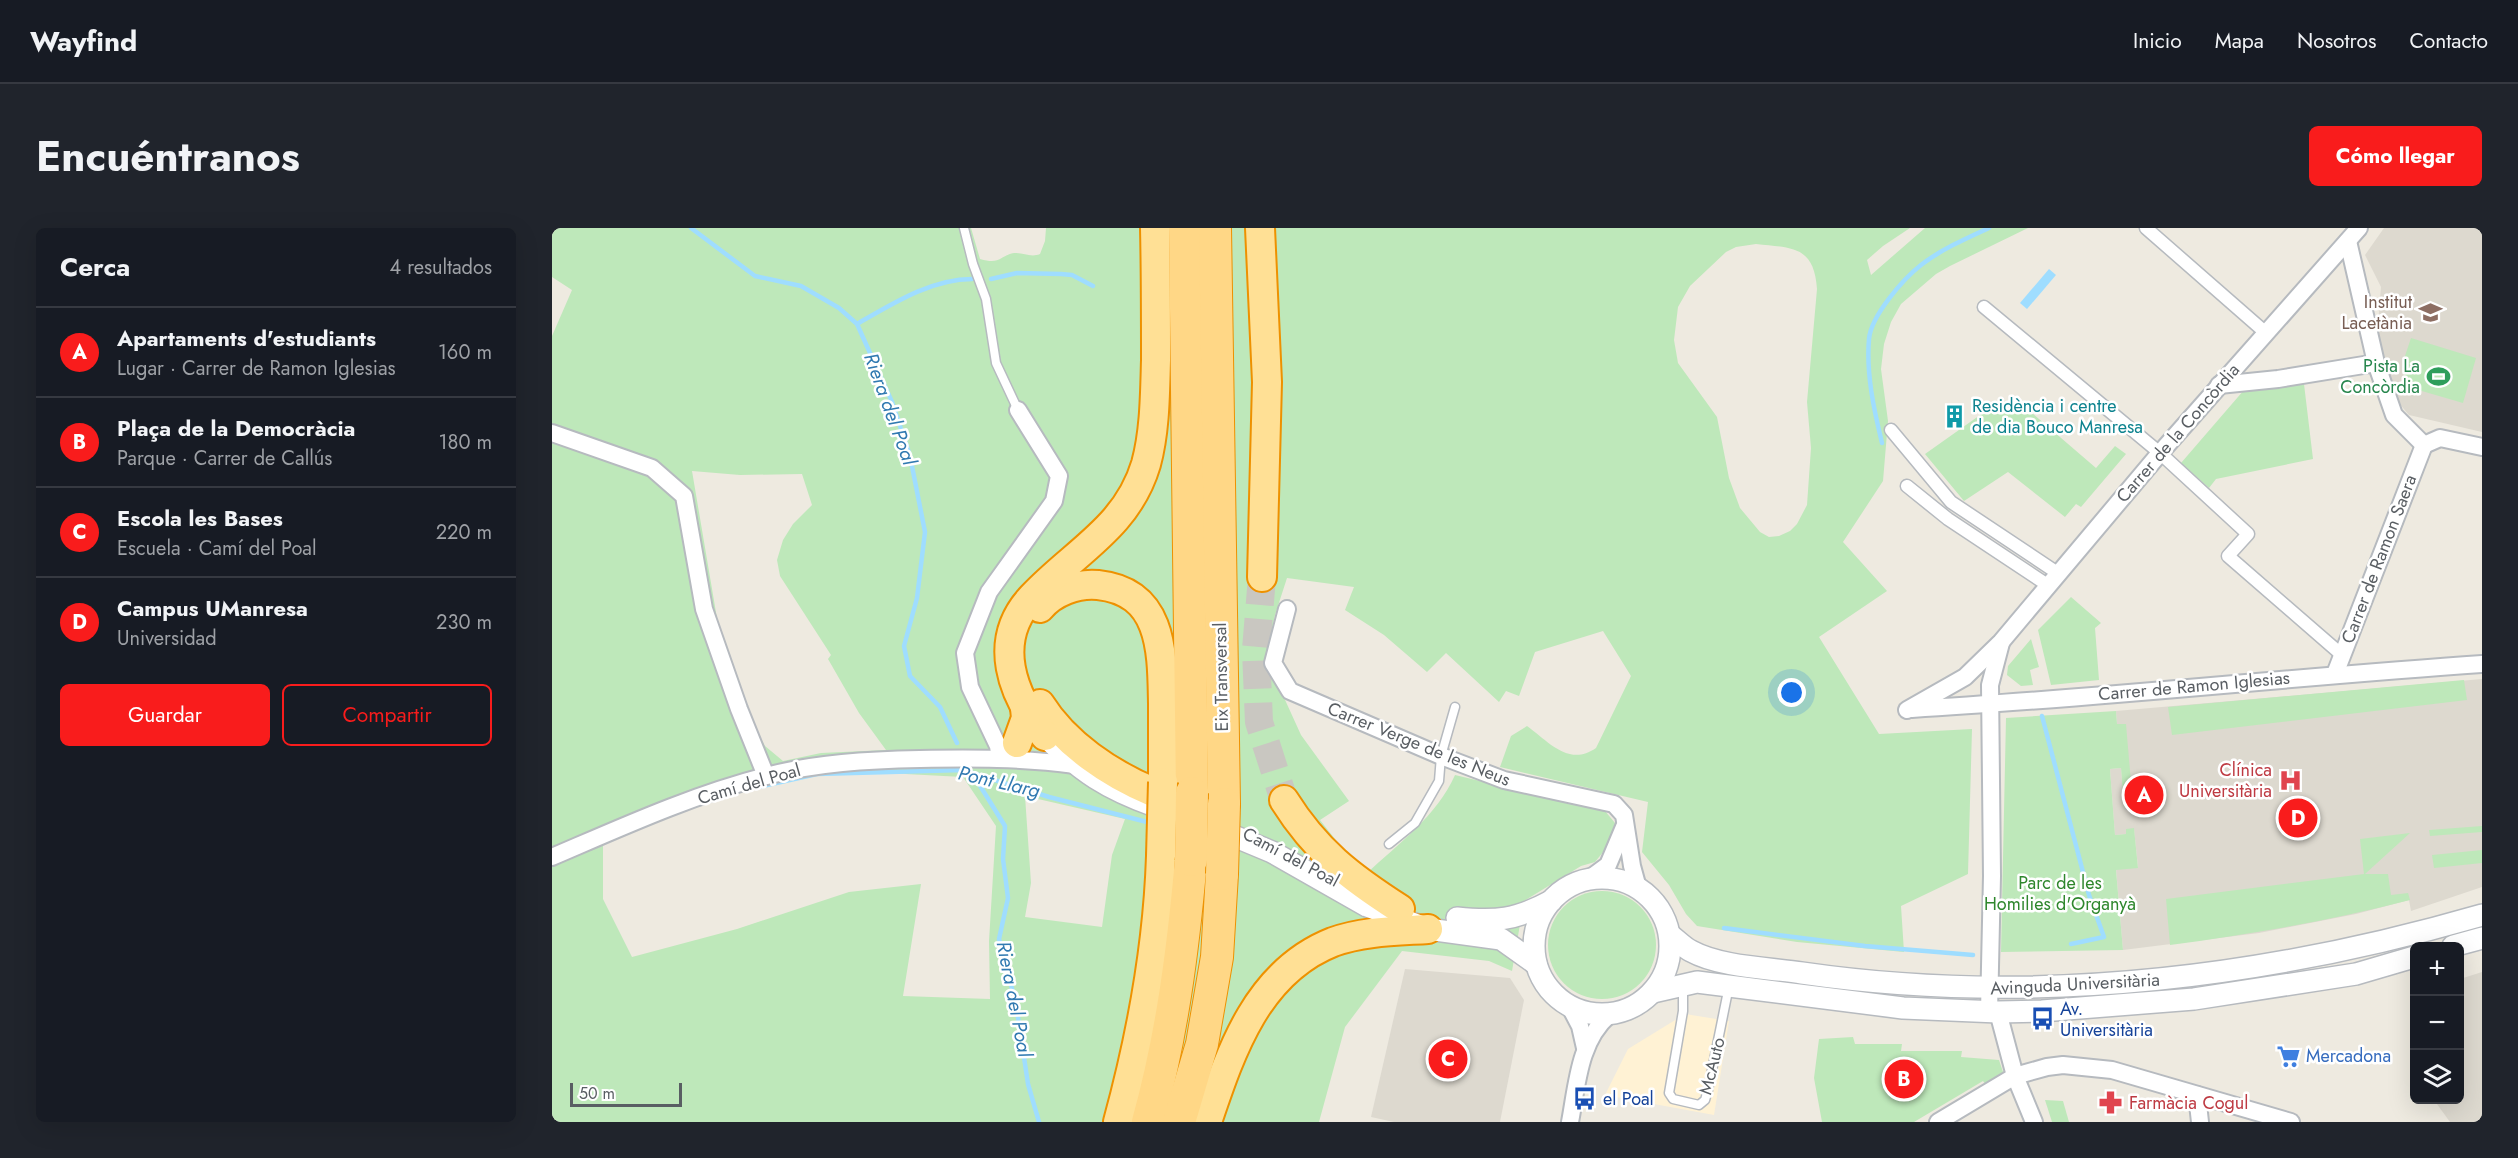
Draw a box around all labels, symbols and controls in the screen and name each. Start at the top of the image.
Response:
text: Wayfind [30,21,137,62]
text: Inicio [2133,26,2182,56]
text: Mapa [2215,26,2264,56]
text: Nosotros [2297,26,2376,56]
text: Contacto [2409,26,2488,56]
text: Encuéntranos [36,126,300,187]
button: Cómo llegar [2309,126,2482,186]
text: Cerca [60,248,130,286]
text: 4 resultados [390,253,492,282]
place label: Institut Lacetània [2342,289,2413,336]
school or university icon: Institut Lacetània [2417,299,2443,325]
text: Apartaments d'estudiants [117,322,376,354]
text: A [72,338,87,367]
text: 160 m [438,338,492,367]
water label: Riera del Poal [856,349,924,471]
place label: Pista La Concòrdia [2340,353,2420,400]
text: Lugar · Carrer de Ramon Iglesias [117,354,396,383]
street label: Carrer de la Concòrdia [2110,358,2246,508]
sports icon: Pista La Concòrdia [2425,363,2451,389]
place label: Residència i centre de dia Bouco Manresa [1972,393,2143,440]
building icon: Residència i centre de dia Bouco Manresa [1941,403,1967,429]
text: Plaça de la Democràcia [117,412,355,444]
text: B [73,428,86,457]
text: 180 m [438,428,492,457]
text: Parque · Carrer de Callús [117,444,332,473]
street label: Carrer de Ramon Saera [2335,471,2423,647]
text: Escola les Bases [117,502,283,534]
text: C [72,518,87,547]
text: 220 m [436,518,492,547]
text: Escuela · Camí del Poal [117,534,317,563]
text: Campus UManresa [117,592,308,624]
text: D [72,608,87,637]
text: 230 m [436,608,492,637]
street label: Eix Transversal [1207,622,1235,732]
text: Universidad [117,624,217,653]
street label: Carrer de Ramon Iglesias [2097,665,2291,707]
your location [1777,678,1806,707]
button: Guardar [60,684,270,746]
button: Compartir [282,684,492,746]
street label: Carrer Verge de les Neus [1324,695,1514,793]
street label: Camí del Poal [694,757,804,811]
place label: Clínica Universitària [2179,757,2272,804]
water label: Pont Llarg [955,759,1043,805]
hospital icon: Clínica Universitària [2277,767,2303,793]
pin: A [2124,772,2164,818]
pin: D [2278,796,2318,840]
street label: Camí del Poal [1238,821,1344,893]
park label: Parc de les Homilies d'Organyà [1984,870,2136,917]
water label: Riera del Poal [989,939,1040,1061]
map controls [2410,942,2464,1104]
button: + [2410,942,2464,996]
street label: Avinguda Universitària [1989,967,2161,1001]
place label: Av. Universitària [2060,996,2153,1043]
button: − [2410,996,2464,1050]
bus stop icon: Av. Universitària [2029,1006,2055,1032]
street label: McAuto [1692,1034,1732,1097]
pin: C [1428,1036,1468,1082]
supermarket icon: Mercadona [2275,1043,2301,1069]
place label: Mercadona [2306,1043,2391,1069]
button: layers [2410,1050,2464,1104]
pin: B [1884,1056,1924,1102]
scale bar [570,1080,682,1108]
text: 50 m [579,1082,615,1105]
bus stop icon: el Poal [1572,1086,1598,1112]
place label: el Poal [1603,1086,1654,1112]
pharmacy icon: Farmàcia Cogul [2098,1090,2124,1116]
place label: Farmàcia Cogul [2129,1090,2248,1116]

